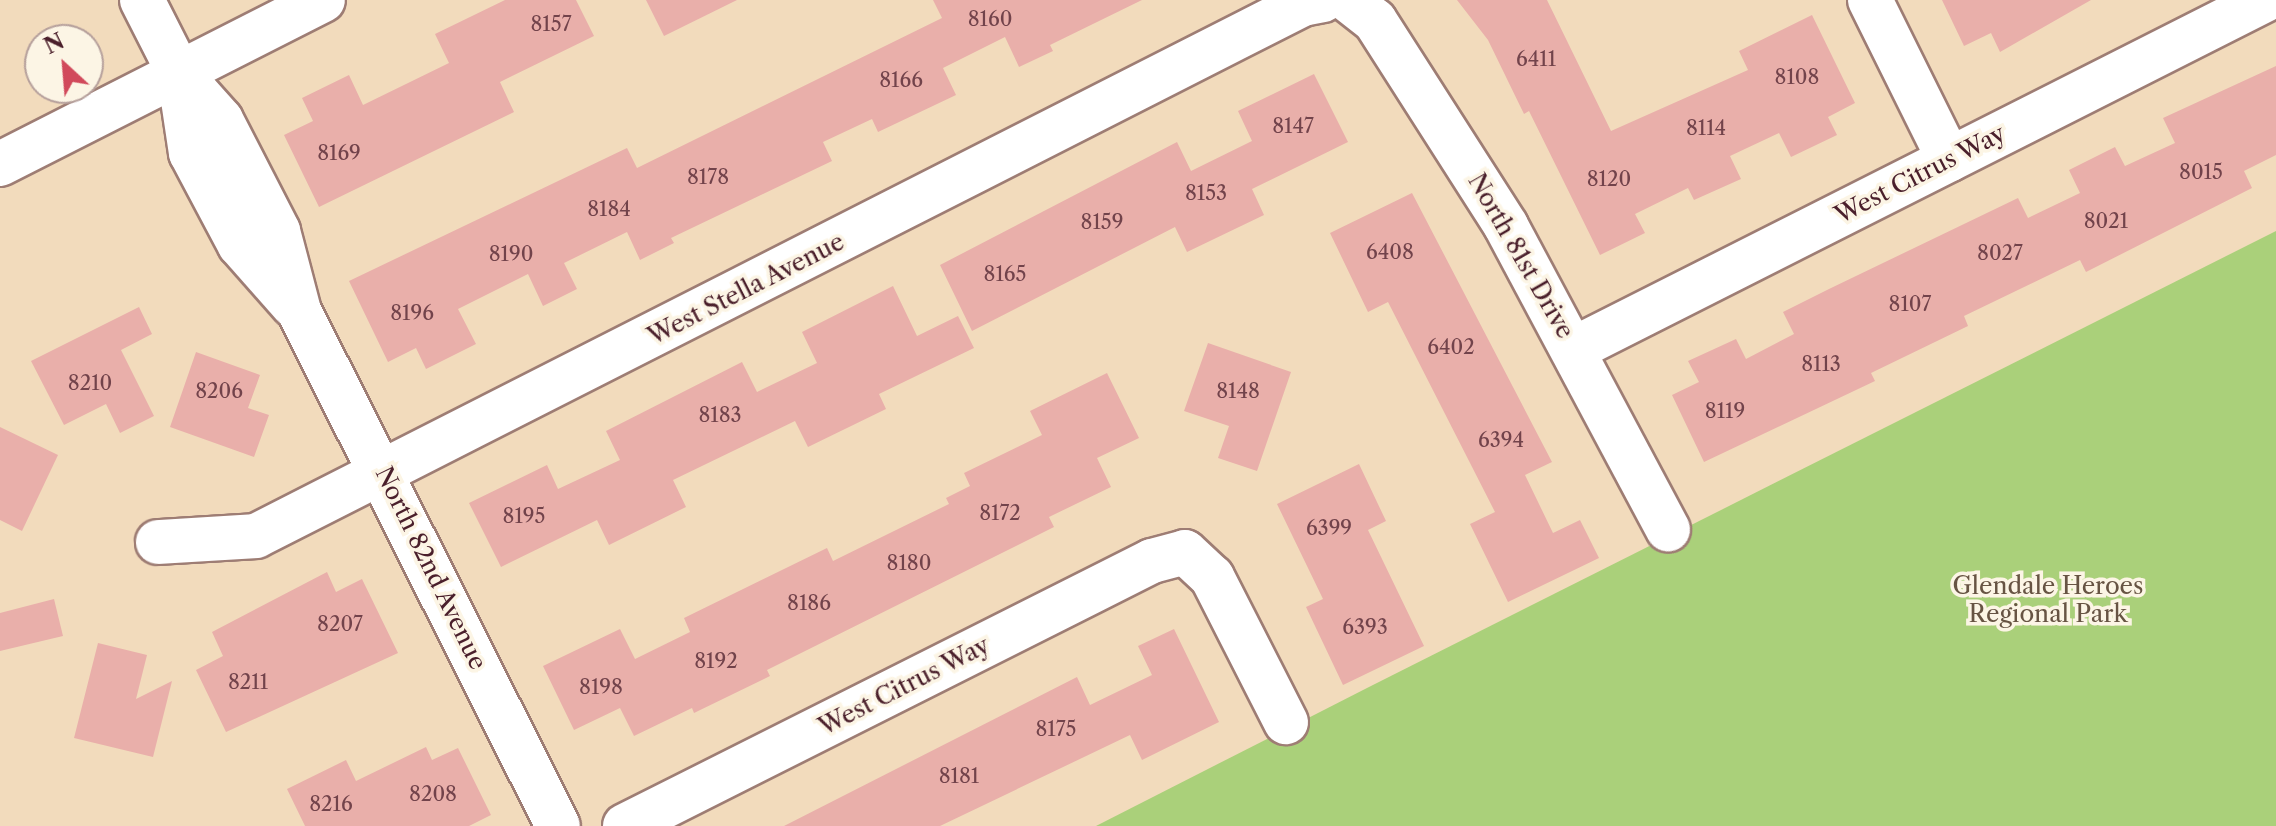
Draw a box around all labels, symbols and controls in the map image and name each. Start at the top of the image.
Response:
house number: 8160 [968,7,1012,31]
house number: 8157 [531,12,571,36]
north arrow [24,24,104,104]
text: N [40,27,69,60]
house number: 6411 [1516,47,1556,71]
house number: 8108 [1775,65,1819,89]
house number: 8166 [879,68,923,92]
house number: 8147 [1272,114,1314,138]
house number: 8114 [1686,116,1726,140]
street label: West Citrus Way [1830,118,2010,230]
house number: 8169 [317,141,361,165]
house number: 8015 [2179,160,2223,184]
house number: 8178 [687,165,729,189]
house number: 8120 [1587,167,1631,191]
street label: North 81st Drive [1462,168,1580,344]
house number: 8153 [1185,181,1227,205]
house number: 8184 [587,197,631,221]
house number: 8021 [2084,209,2128,233]
house number: 8159 [1081,210,1123,234]
street label: West Stella Avenue [642,227,850,351]
house number: 6408 [1366,240,1414,264]
house number: 8027 [1977,241,2023,265]
house number: 8190 [489,242,533,266]
house number: 8165 [984,262,1026,286]
house number: 8107 [1889,292,1931,316]
house number: 8196 [390,301,434,325]
house number: 6402 [1427,335,1475,359]
house number: 8113 [1801,352,1841,376]
house number: 8210 [68,371,112,395]
house number: 8206 [195,379,243,403]
house number: 8148 [1216,379,1260,403]
house number: 8119 [1705,399,1745,423]
house number: 8183 [698,403,742,427]
house number: 6394 [1478,428,1524,452]
street label: North 82nd Avenue [369,461,493,675]
house number: 8172 [979,501,1021,525]
house number: 8195 [503,504,545,528]
house number: 6399 [1306,516,1352,540]
house number: 8180 [887,551,931,575]
park label: Glendale Heroes Regional Park [1952,572,2144,628]
house number: 8186 [787,591,831,615]
house number: 8207 [317,612,363,636]
house number: 6393 [1342,615,1388,639]
street label: West Citrus Way [814,630,994,742]
house number: 8192 [694,649,738,673]
house number: 8211 [228,670,268,694]
house number: 8198 [579,675,623,699]
house number: 8175 [1036,717,1076,741]
house number: 8181 [939,764,979,788]
house number: 8208 [409,782,457,806]
house number: 8216 [309,792,353,816]

